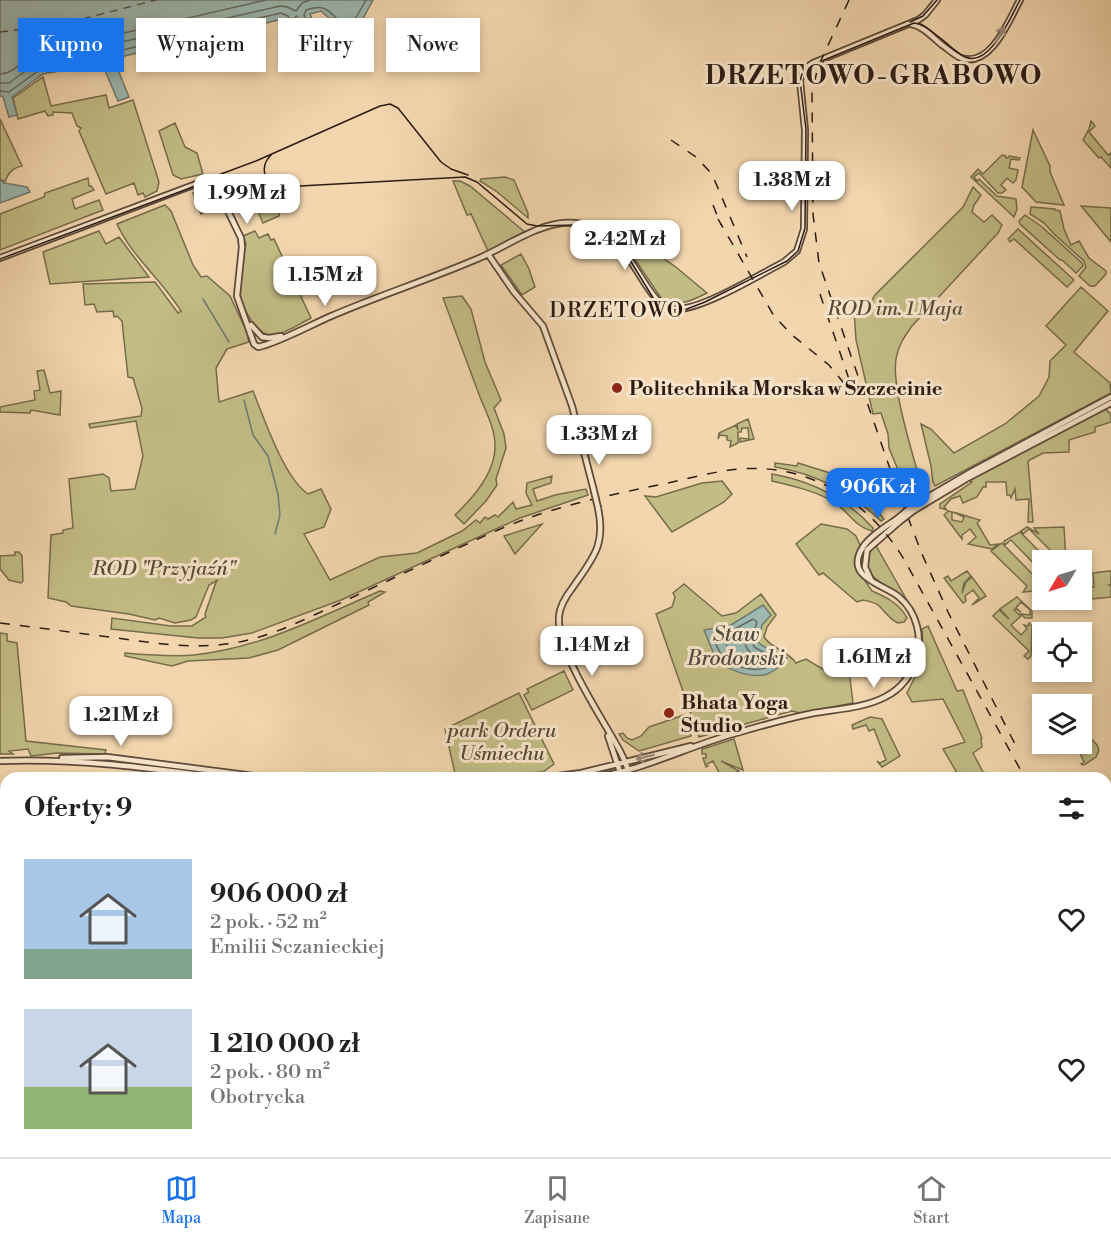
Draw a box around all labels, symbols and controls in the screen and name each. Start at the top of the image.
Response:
chip: Kupno [18,18,124,72]
chip: Wynajem [136,18,266,72]
chip: Filtry [278,18,374,72]
chip: Nowe [386,18,480,72]
one-way arrow [995,27,1006,45]
district label: DRZETOWO-GRABOWO [705,60,1043,92]
pin: 1.38M zł [730,161,854,212]
text: 1.38M zł [753,168,831,193]
pin: 1.99M zł [185,174,309,225]
text: 1.99M zł [208,181,286,206]
pin: 2.42M zł [563,220,687,271]
text: 2.42M zł [584,227,666,252]
pin: 1.15M zł [263,256,387,307]
text: 1.15M zł [287,263,363,288]
park label: ROD im. 1 Maja [826,297,964,322]
district label: DRZETOWO [549,298,685,324]
place label: Politechnika Morska w Szczecinie [629,377,943,402]
marker: Politechnika Morska w Szczecinie [610,381,624,395]
pin: 1.33M zł [537,415,661,466]
text: 1.33M zł [560,422,638,447]
pin: 906K zł [823,468,933,519]
text: 906K zł [840,475,916,500]
north arrow [1032,550,1092,610]
map controls [1032,550,1092,754]
park label: ROD "Przyjaźń" [91,557,238,582]
water label: Staw Brodowski [686,622,785,672]
button: locate [1032,622,1092,682]
pin: 1.14M zł [530,626,654,677]
text: 1.14M zł [554,633,630,658]
pin: 1.61M zł [812,638,936,689]
text: 1.61M zł [837,645,911,670]
place label: Bhata Yoga Studio [681,691,789,739]
button: layers [1032,694,1092,754]
pin: 1.21M zł [59,696,183,747]
text: 1.21M zł [83,703,159,728]
marker: Bhata Yoga Studio [662,706,676,720]
park label: park Orderu Uśmiechu [444,719,557,767]
one-way arrow [636,752,655,764]
text: Oferty: 9 [24,792,132,824]
icon: filters [1055,792,1088,825]
text: 906 000 zł [210,878,348,910]
icon: home [72,883,144,955]
icon: heart [1055,903,1088,936]
text: 2 pok. · 52 m² [210,910,327,935]
text: Emilii Sczanieckiej [210,935,385,960]
text: 1 210 000 zł [210,1028,360,1060]
icon: home [72,1033,144,1105]
icon: heart [1055,1053,1088,1086]
text: 2 pok. · 80 m² [210,1060,330,1085]
text: Obotrycka [210,1085,305,1110]
tab: Mapa [162,1172,201,1228]
tab: Zapisane [524,1172,590,1228]
tab: Start [913,1172,949,1228]

